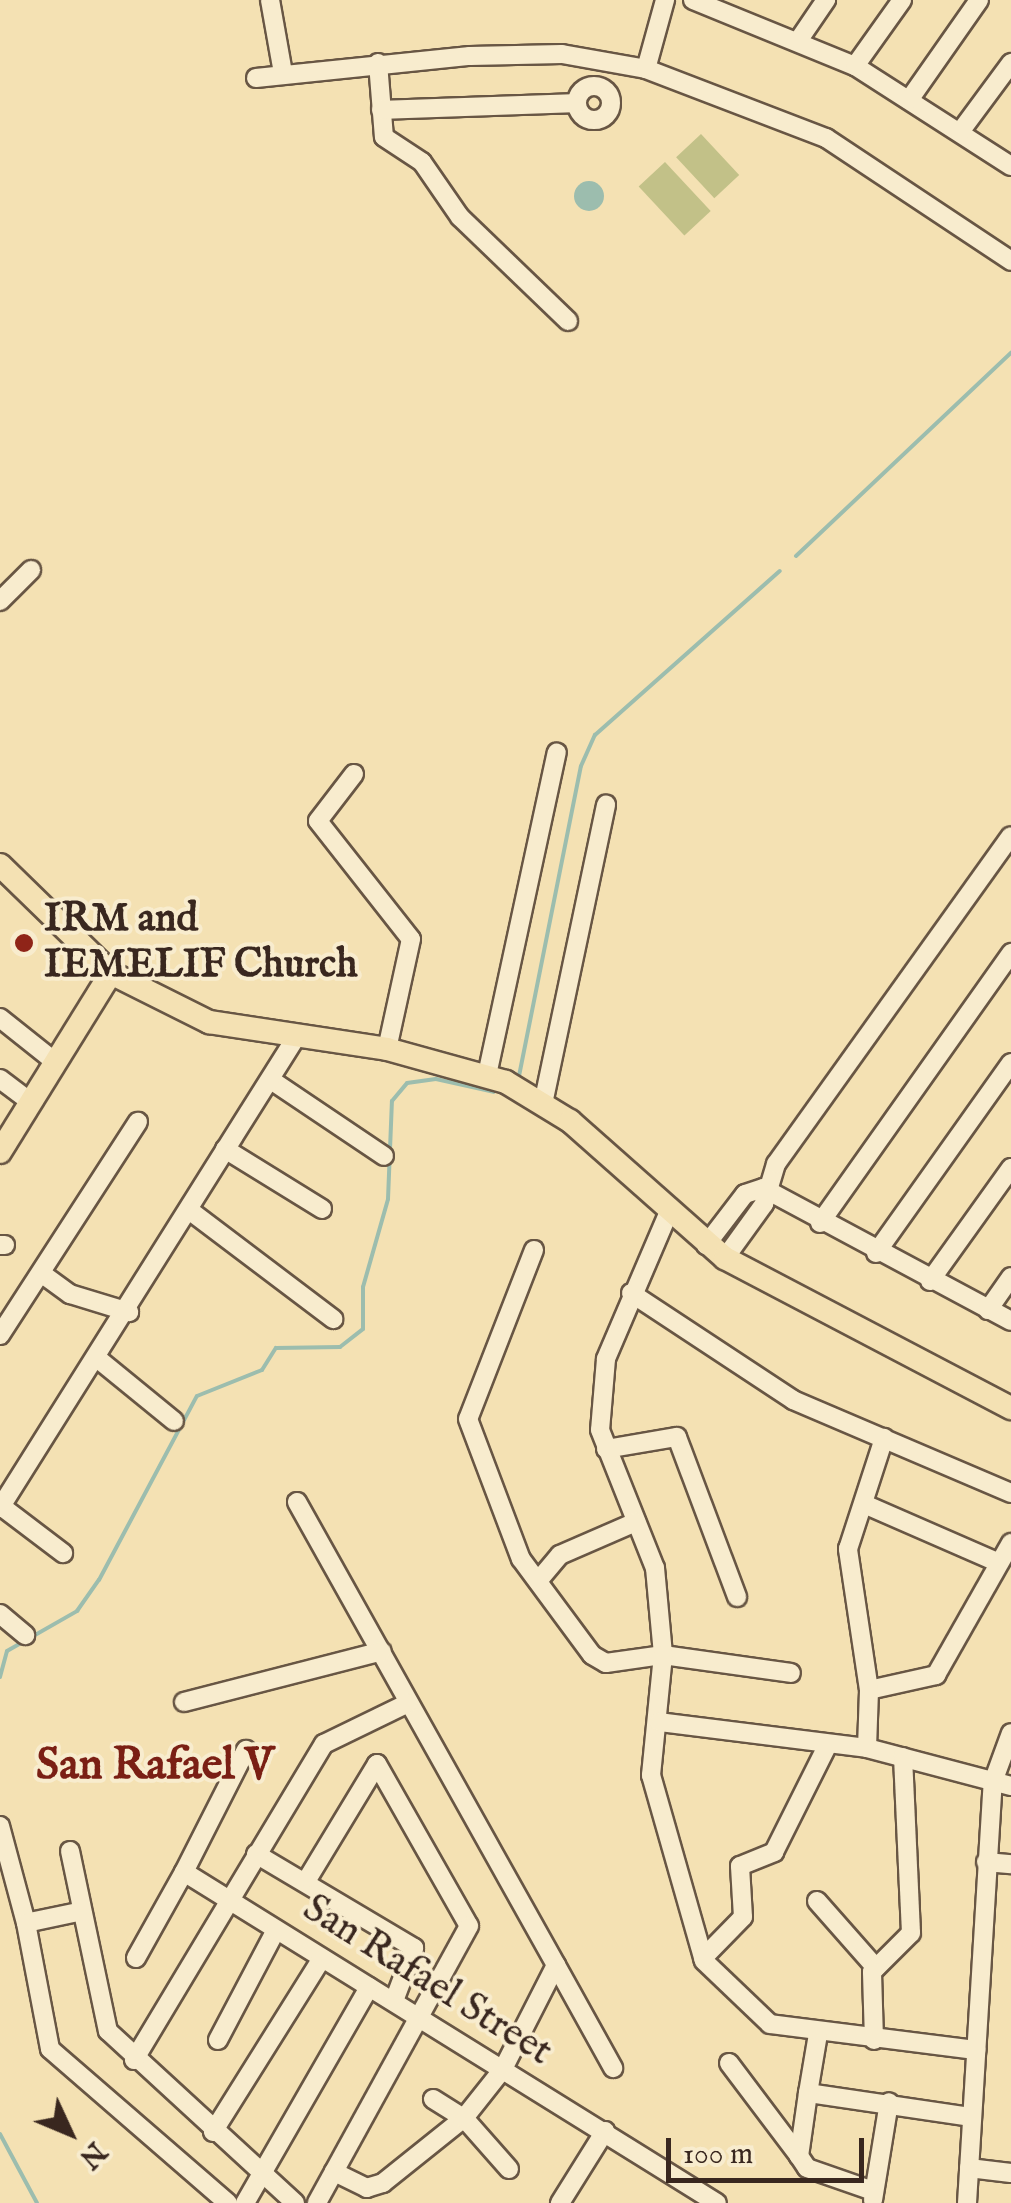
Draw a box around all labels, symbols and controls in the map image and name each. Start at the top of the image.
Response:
place label: IRM and IEMELIF Church [44,896,358,990]
marker: IRM and IEMELIF Church [13,932,35,954]
district label: San Rafael V [36,1739,274,1793]
street label: San Rafael Street [294,1885,560,2077]
north arrow [20,2083,120,2183]
scale bar [671,2118,868,2180]
text: N [71,2133,113,2175]
text: 100 m [683,2136,753,2174]

